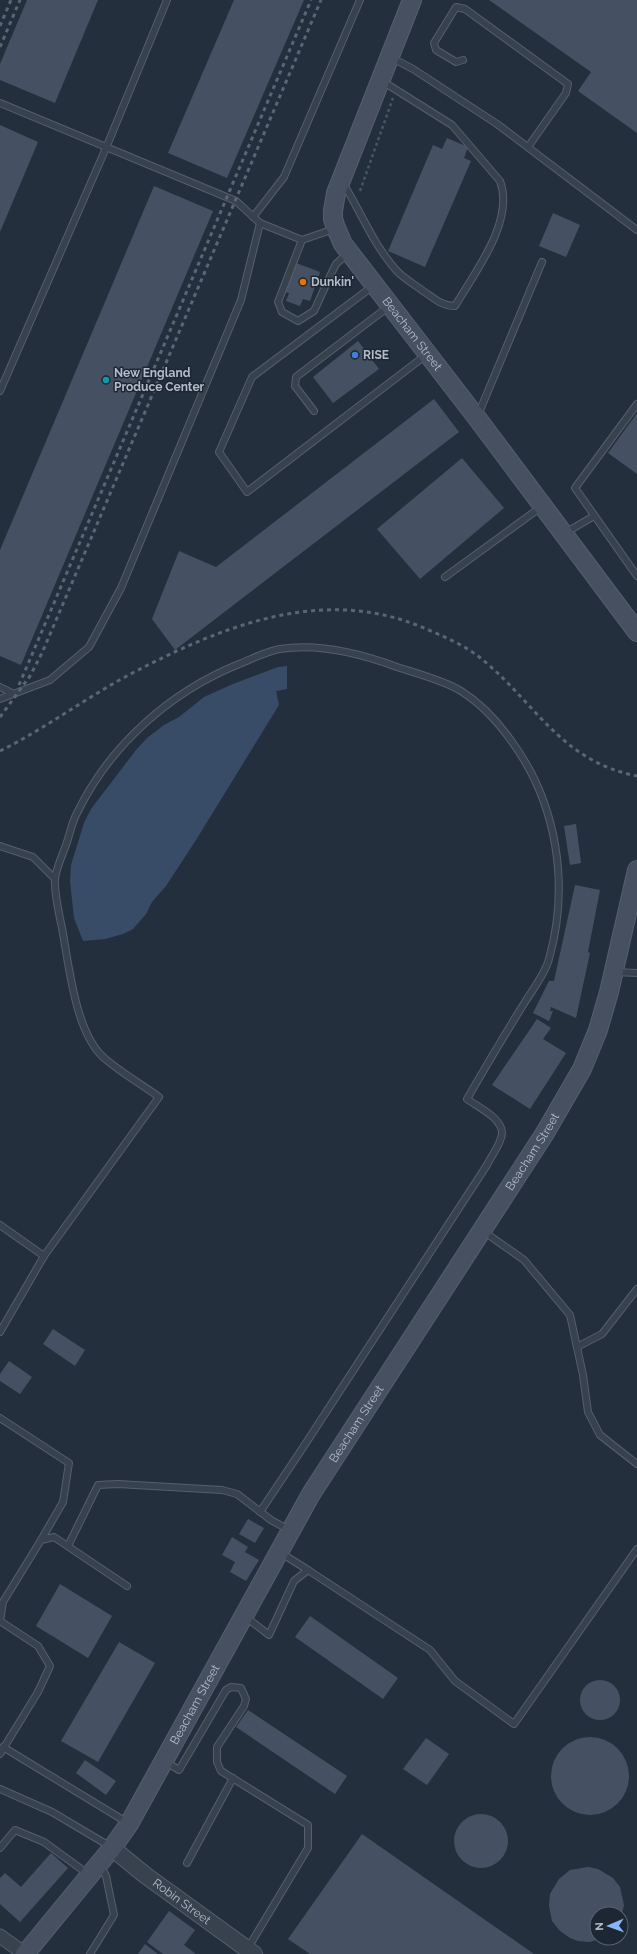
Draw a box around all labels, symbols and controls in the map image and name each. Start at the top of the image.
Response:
place label: Dunkin' [311,275,354,289]
marker: Dunkin' [298,277,308,287]
street label: Beacham Street [379,294,445,373]
place label: RISE [363,348,389,362]
marker: RISE [350,350,360,360]
place label: New England Produce Center [114,366,205,394]
marker: New England Produce Center [101,375,111,385]
street label: Beacham Street [503,1110,562,1193]
street label: Beacham Street [326,1383,387,1465]
street label: Beacham Street [167,1662,223,1747]
street label: Robin Street [150,1876,213,1927]
north arrow [589,1906,629,1946]
text: N [593,1922,606,1931]

